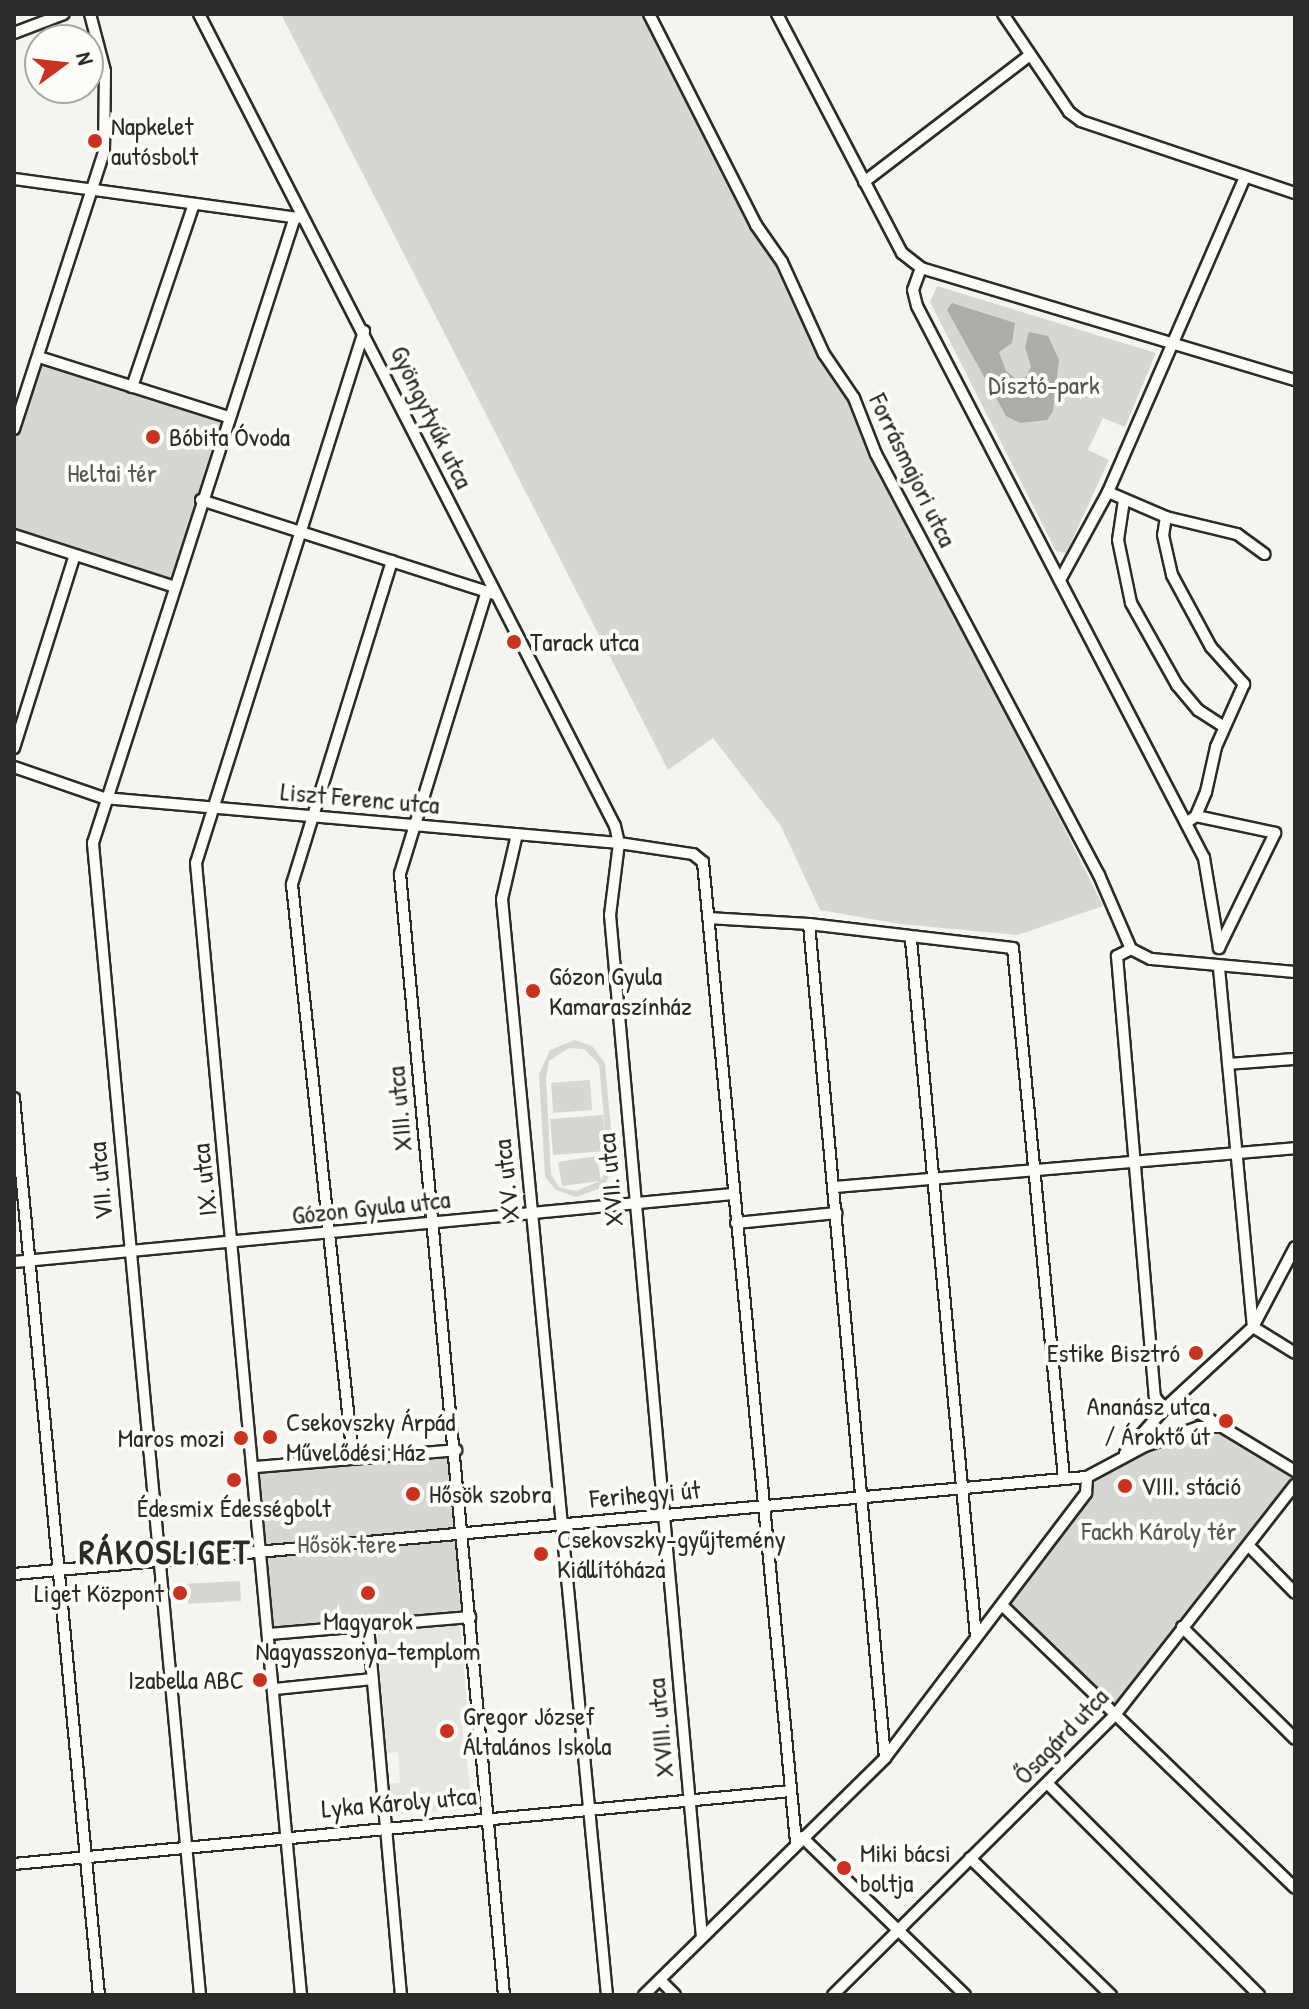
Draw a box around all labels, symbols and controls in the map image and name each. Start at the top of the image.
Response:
north arrow [24,24,104,104]
text: N [69,49,101,68]
place label: Napkelet autósbolt [111,110,198,172]
marker: Napkelet autósbolt [86,132,104,150]
street label: Gyöngytyúk utca [384,340,480,494]
park label: Dísztó-park [988,369,1100,401]
street label: Forrásmajori utca [863,388,963,552]
place label: Bóbita Óvoda [169,421,290,453]
marker: Bóbita Óvoda [144,428,162,446]
park label: Heltai tér [67,457,157,489]
place label: Tarack utca [530,626,639,658]
marker: Tarack utca [505,633,523,651]
street label: Liszt Ferenc utca [279,776,441,820]
place label: Gózon Gyula Kamaraszínház [549,960,692,1022]
marker: Gózon Gyula Kamaraszínház [524,982,542,1000]
street label: XIII. utca [380,1065,418,1153]
street label: XVII. utca [590,1132,630,1228]
street label: XV. utca [486,1138,526,1222]
street label: VII. utca [81,1141,119,1221]
street label: IX. utca [185,1142,223,1218]
street label: Gózon Gyula utca [290,1183,452,1231]
place label: Estike Bisztró [1047,1337,1180,1369]
marker: Estike Bisztró [1187,1344,1205,1362]
place label: Ananász utca / Ároktő út [1087,1390,1210,1452]
place label: Csekovszky Árpád Művelődési Ház [286,1406,455,1468]
marker: Ananász utca / Ároktő út [1217,1412,1235,1430]
place label: Maros mozi [118,1422,225,1454]
marker: Csekovszky Árpád Művelődési Ház [261,1428,279,1446]
marker: Maros mozi [232,1429,250,1447]
place label: VIII. stáció [1141,1470,1241,1502]
marker: Édesmix Édességbolt [225,1471,243,1489]
street label: Ferihegyi út [588,1474,702,1514]
marker: VIII. stáció [1116,1477,1134,1495]
place label: Hősök szobra [429,1478,551,1510]
marker: Hősök szobra [404,1485,422,1503]
place label: Édesmix Édességbolt [137,1492,331,1524]
park label: Fackh Károly tér [1081,1515,1237,1547]
place label: Csekovszky-gyűjtemény Kiállítóháza [557,1523,786,1584]
park label: Hősök tere [297,1528,397,1560]
district label: RÁKOSLIGET [79,1533,251,1573]
marker: Csekovszky-gyűjtemény Kiállítóháza [532,1545,550,1563]
place label: Liget Központ [34,1577,164,1609]
marker: Liget Központ [171,1584,189,1602]
marker: Magyarok Nagyasszonya-templom [359,1584,377,1602]
place label: Magyarok Nagyasszonya-templom [255,1605,481,1666]
place label: Izabella ABC [128,1664,244,1696]
marker: Izabella ABC [251,1671,269,1689]
street label: XVIII. utca [640,1677,680,1779]
street label: Ősagárd utca [1007,1681,1115,1791]
place label: Gregor József Általános Iskola [463,1700,612,1762]
marker: Gregor József Általános Iskola [438,1722,456,1740]
street label: Lyka Károly utca [320,1780,478,1824]
place label: Miki bácsi boltja [860,1837,951,1898]
marker: Miki bácsi boltja [835,1859,853,1877]

